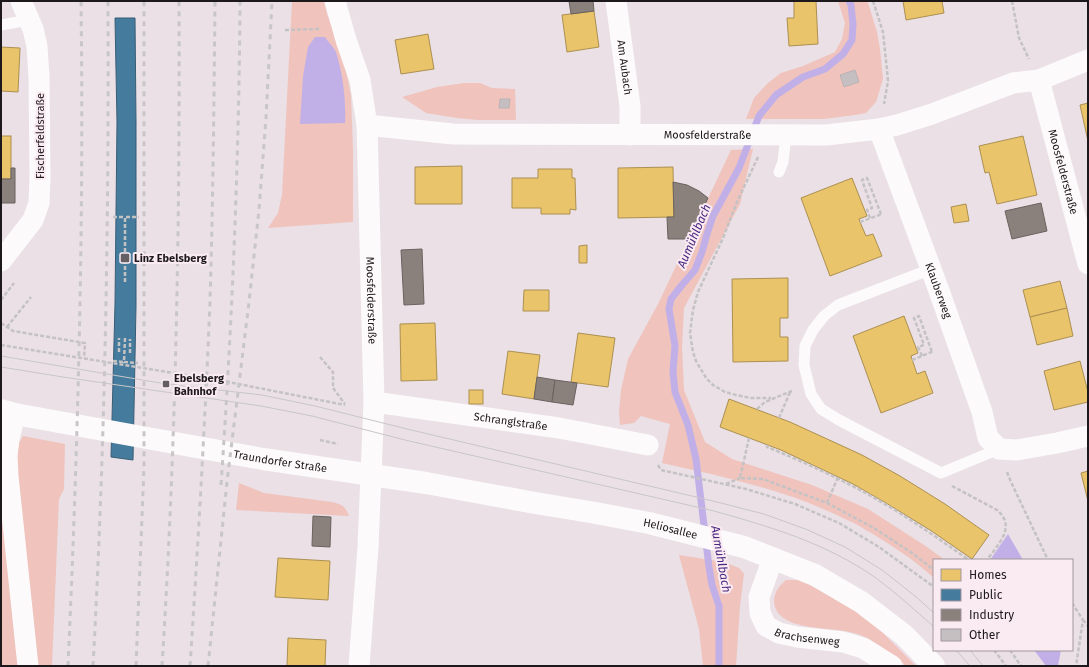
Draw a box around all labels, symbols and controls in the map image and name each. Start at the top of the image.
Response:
street label: Am Aubach [614,39,634,96]
street label: Fischerfeldstraße [34,93,47,179]
street label: Moosfelderstraße [1045,128,1081,216]
street label: Moosfelderstraße [664,129,751,142]
water label: Aumühlbach [674,202,714,271]
marker: Linz Ebelsberg [119,252,131,264]
place label: Linz Ebelsberg [134,252,208,265]
street label: Moosfelderstraße [363,257,379,344]
street label: Klauberweg [922,261,954,320]
place label: Ebelsberg Bahnhof [174,372,225,398]
marker: Ebelsberg Bahnhof [161,379,171,389]
street label: Schranglstraße [473,410,548,433]
street label: Traundorfer Straße [232,448,328,475]
street label: Heliosallee [642,516,699,542]
water label: Aumühlbach [708,523,734,594]
legend [933,559,1073,651]
text: Homes [969,568,1007,582]
text: Public [969,588,1003,602]
text: Industry [969,608,1014,622]
street label: Brachsenweg [772,626,840,649]
text: Other [969,628,1000,642]

